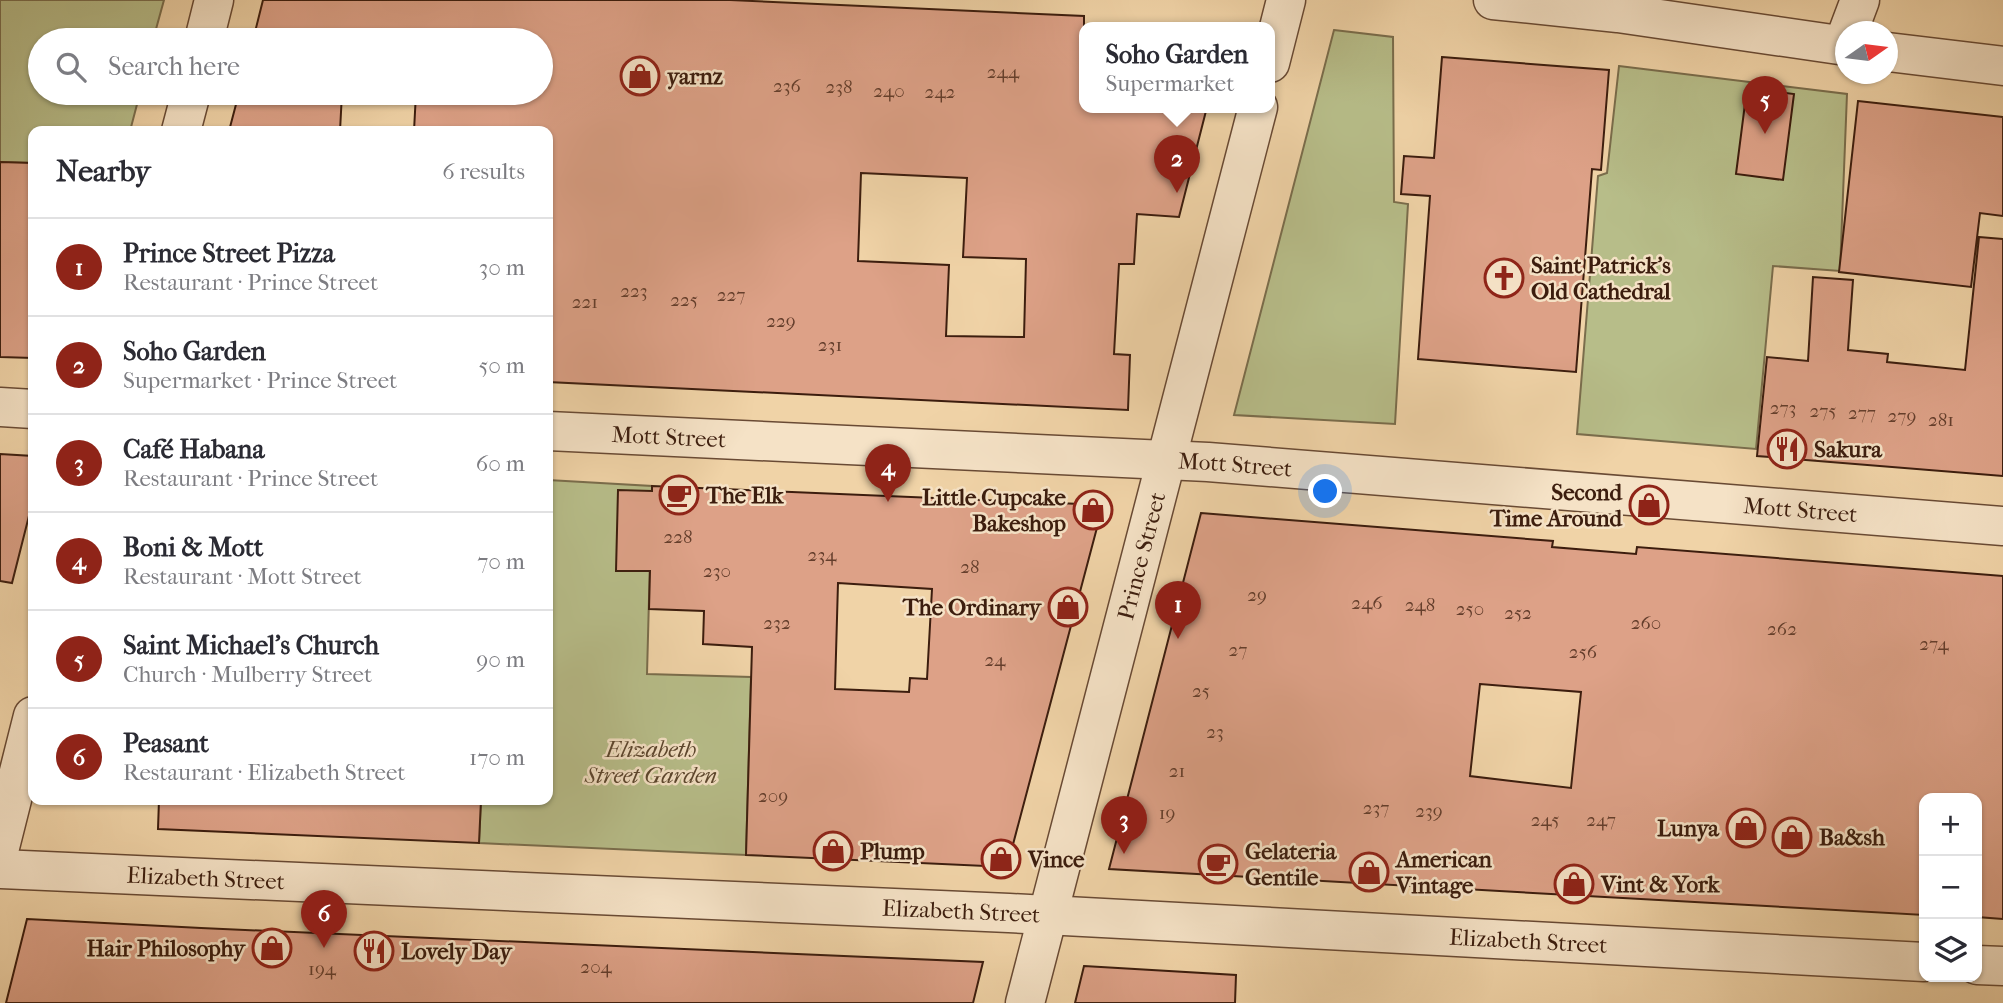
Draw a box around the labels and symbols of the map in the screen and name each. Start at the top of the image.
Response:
north arrow [1835,21,1898,84]
shop icon: yarnz [619,55,661,97]
house number: 244 [987,61,1020,83]
place label: yarnz [667,63,724,90]
house number: 236 [773,75,802,97]
house number: 238 [825,76,853,98]
pin: 5 [1742,76,1788,134]
house number: 240 [873,80,905,102]
house number: 242 [925,81,956,103]
pin: 2 [1154,135,1200,193]
place label: Saint Patrick's Old Cathedral [1531,252,1671,305]
church icon: Saint Patrick's Old Cathedral [1483,257,1525,299]
house number: 223 [620,280,648,302]
house number: 227 [717,284,745,306]
house number: 225 [670,289,698,311]
house number: 221 [572,291,598,313]
house number: 229 [766,310,796,332]
house number: 231 [818,334,842,356]
house number: 273 [1770,397,1796,419]
house number: 275 [1809,400,1837,422]
house number: 277 [1848,402,1876,424]
house number: 279 [1888,405,1916,427]
house number: 281 [1928,409,1954,431]
street label: Mott Street [611,421,727,453]
restaurant icon: Sakura [1766,428,1808,470]
place label: Sakura [1814,436,1883,463]
pin: 4 [865,444,911,502]
street label: Mott Street [1177,447,1293,482]
cafe icon: The Elk [658,474,700,516]
your location [1308,474,1342,508]
place label: Second Time Around [1489,479,1623,532]
place label: The Elk [705,482,784,509]
place label: Little Cupcake Bakeshop [922,484,1067,537]
shop icon: Second Time Around [1628,484,1670,526]
shop icon: Little Cupcake Bakeshop [1072,489,1114,531]
street label: Prince Street [1112,489,1171,623]
street label: Mott Street [1742,492,1858,528]
house number: 228 [663,526,693,548]
house number: 234 [808,544,837,566]
house number: 28 [960,556,980,578]
house number: 230 [703,560,731,582]
pin: 1 [1155,581,1201,639]
house number: 29 [1247,584,1267,606]
shop icon: The Ordinary [1047,586,1089,628]
house number: 246 [1351,592,1383,614]
place label: The Ordinary [902,594,1043,621]
house number: 248 [1405,594,1435,616]
house number: 250 [1456,598,1484,620]
house number: 252 [1504,602,1532,624]
house number: 232 [763,612,791,634]
house number: 260 [1631,612,1661,634]
house number: 262 [1767,618,1797,640]
house number: 274 [1919,633,1950,655]
house number: 27 [1229,639,1247,661]
house number: 256 [1569,641,1598,663]
house number: 24 [985,649,1006,671]
house number: 25 [1192,680,1210,702]
house number: 23 [1206,721,1224,743]
park label: Elizabeth Street Garden [584,736,717,789]
house number: 21 [1169,760,1185,782]
house number: 209 [758,785,788,807]
pin: 3 [1101,796,1147,854]
house number: 237 [1363,797,1389,819]
house number: 239 [1415,800,1443,822]
house number: 19 [1159,802,1175,824]
shop icon: Lunya [1725,807,1767,849]
house number: 245 [1531,809,1559,831]
house number: 247 [1586,809,1616,831]
place label: Lunya [1657,815,1720,842]
shop icon: Ba&sh [1771,816,1813,858]
place label: Ba&sh [1819,824,1886,851]
shop icon: Plump [812,830,854,872]
place label: Plump [860,838,925,865]
shop icon: Vince [980,838,1022,880]
place label: Gelateria Gentile [1245,838,1338,891]
cafe icon: Gelateria Gentile [1197,843,1239,885]
place label: Vince [1027,846,1085,873]
place label: American Vintage [1394,846,1493,899]
shop icon: American Vintage [1348,851,1390,893]
street label: Elizabeth Street [126,861,285,895]
shop icon: Vint & York [1553,863,1595,905]
place label: Vint & York [1600,871,1720,898]
pin: 6 [301,890,347,948]
street label: Elizabeth Street [881,894,1041,928]
street label: Elizabeth Street [1449,923,1608,959]
shop icon: Hair Philosophy [251,927,293,969]
restaurant icon: Lovely Day [353,930,395,972]
place label: Hair Philosophy [86,935,247,962]
place label: Lovely Day [401,938,513,965]
house number: 204 [580,956,612,978]
house number: 194 [308,958,337,980]

